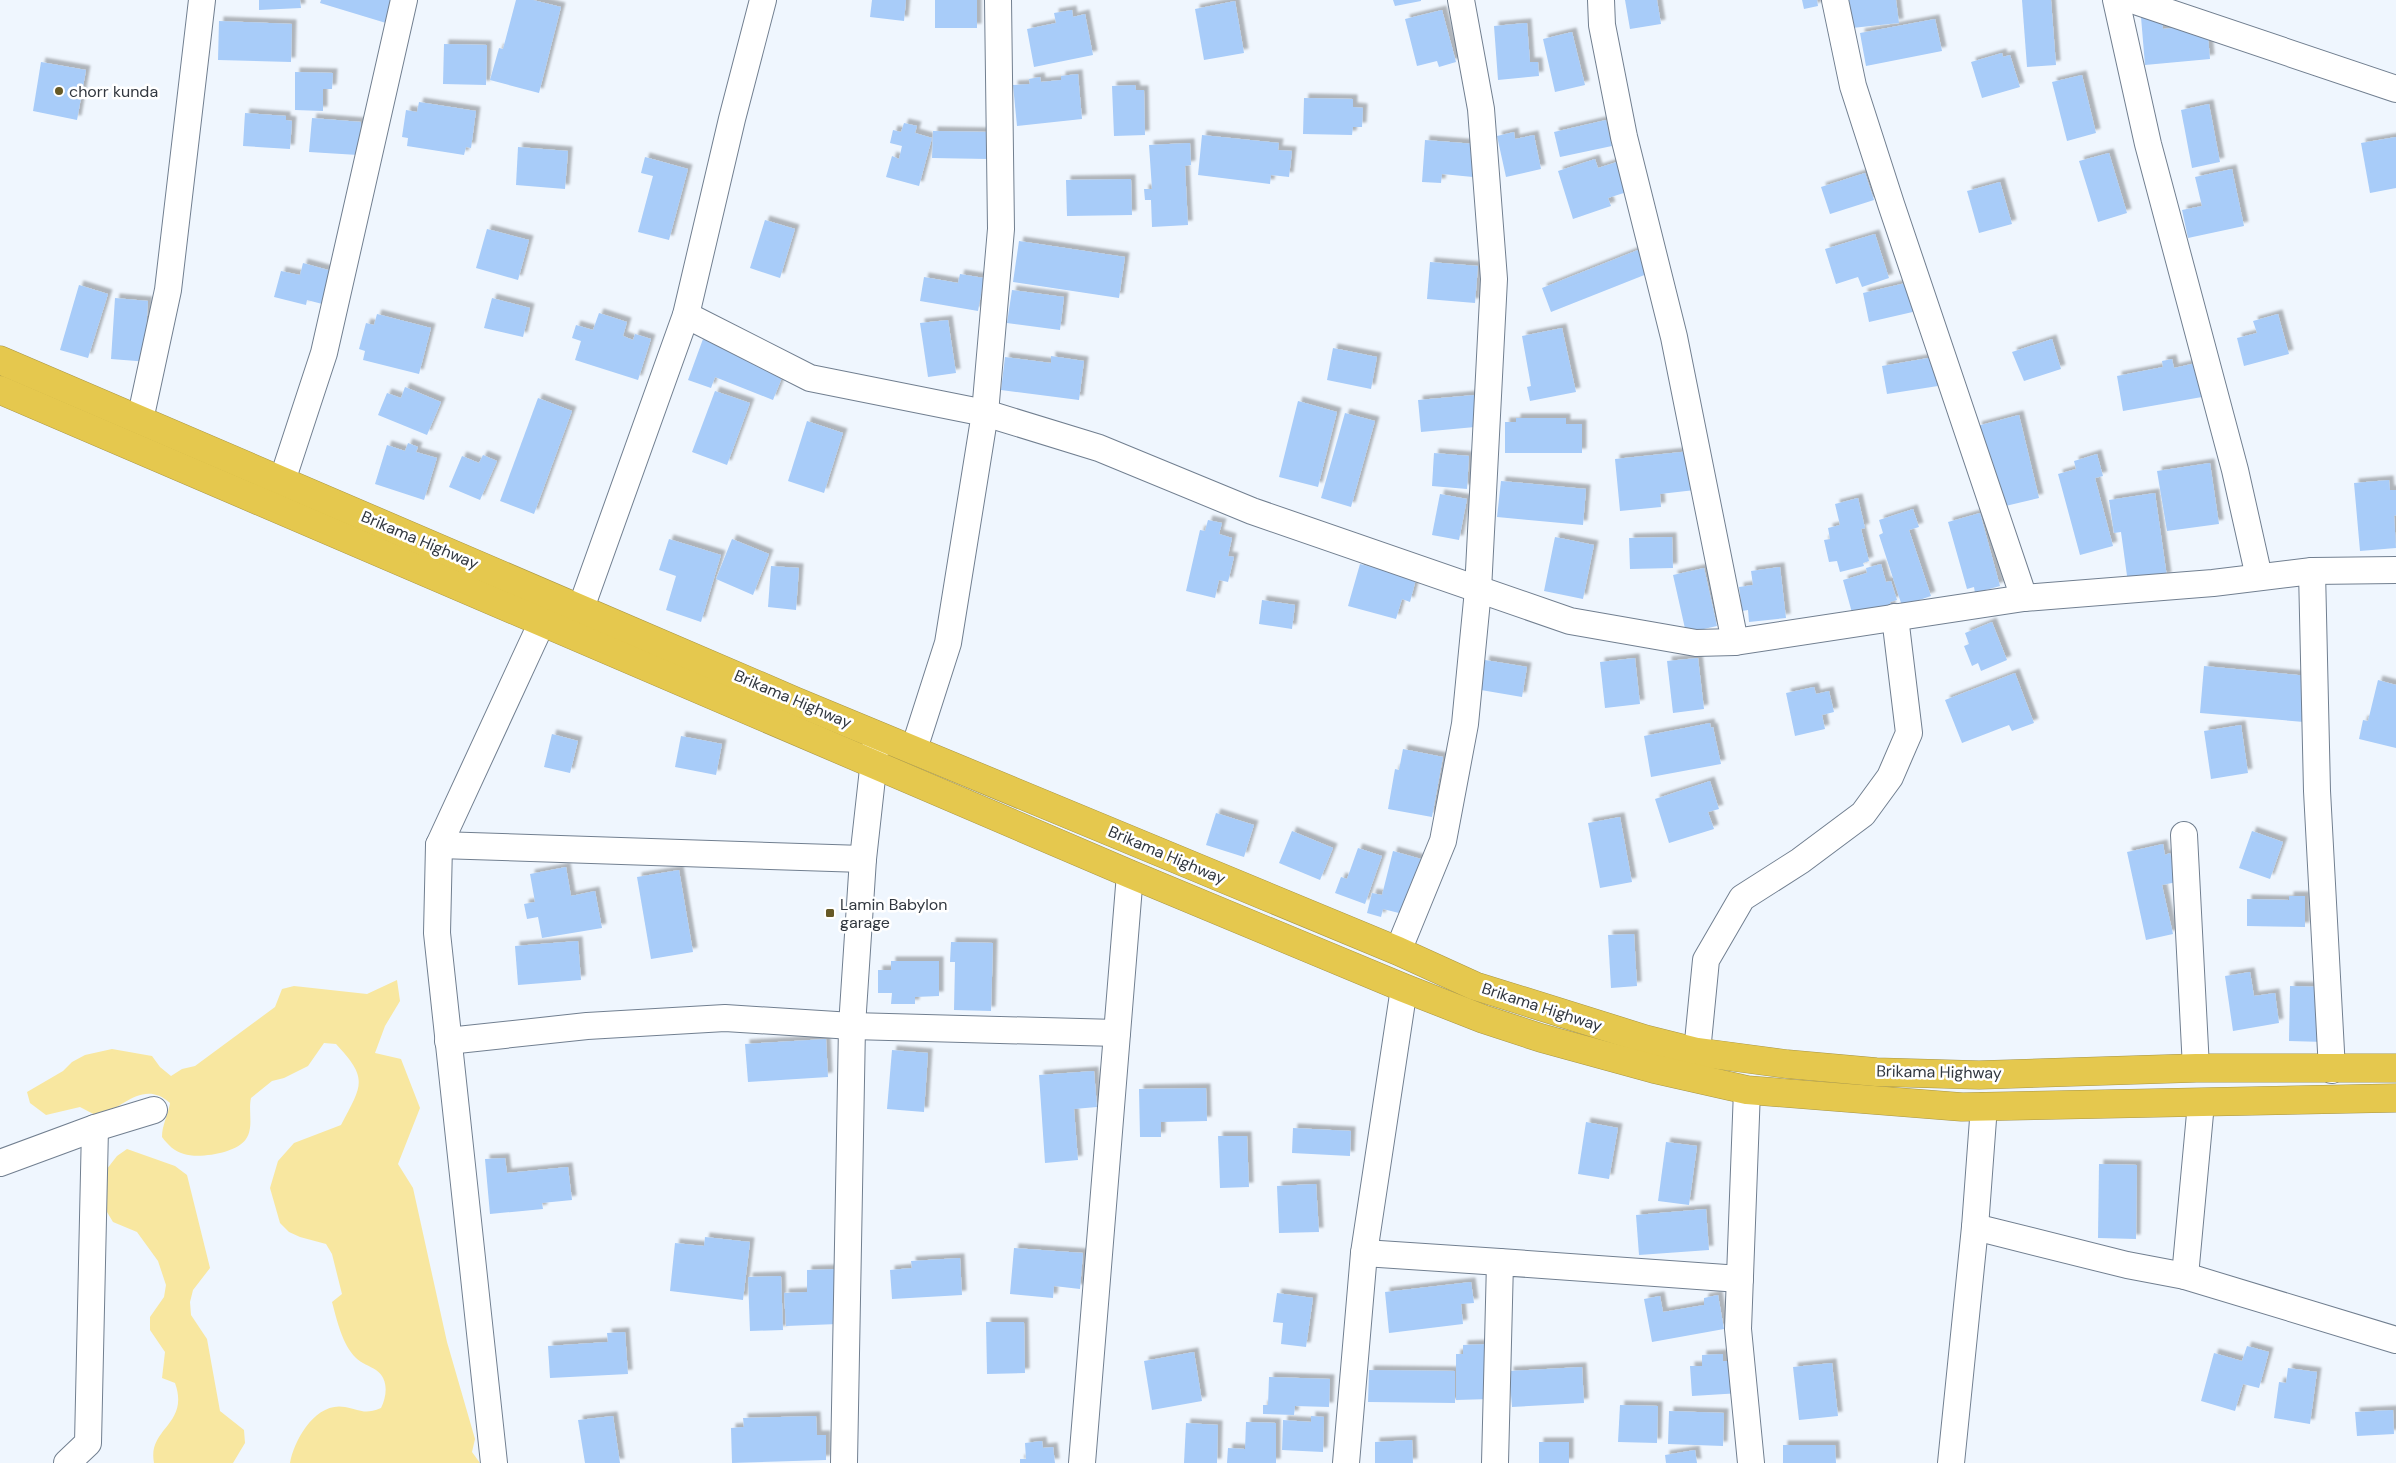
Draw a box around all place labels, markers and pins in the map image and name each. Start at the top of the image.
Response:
place label: chorr kunda [69,81,158,102]
marker: chorr kunda [53,85,65,97]
place label: Lamin Babylon garage [840,894,948,933]
marker: Lamin Babylon garage [824,907,836,919]

